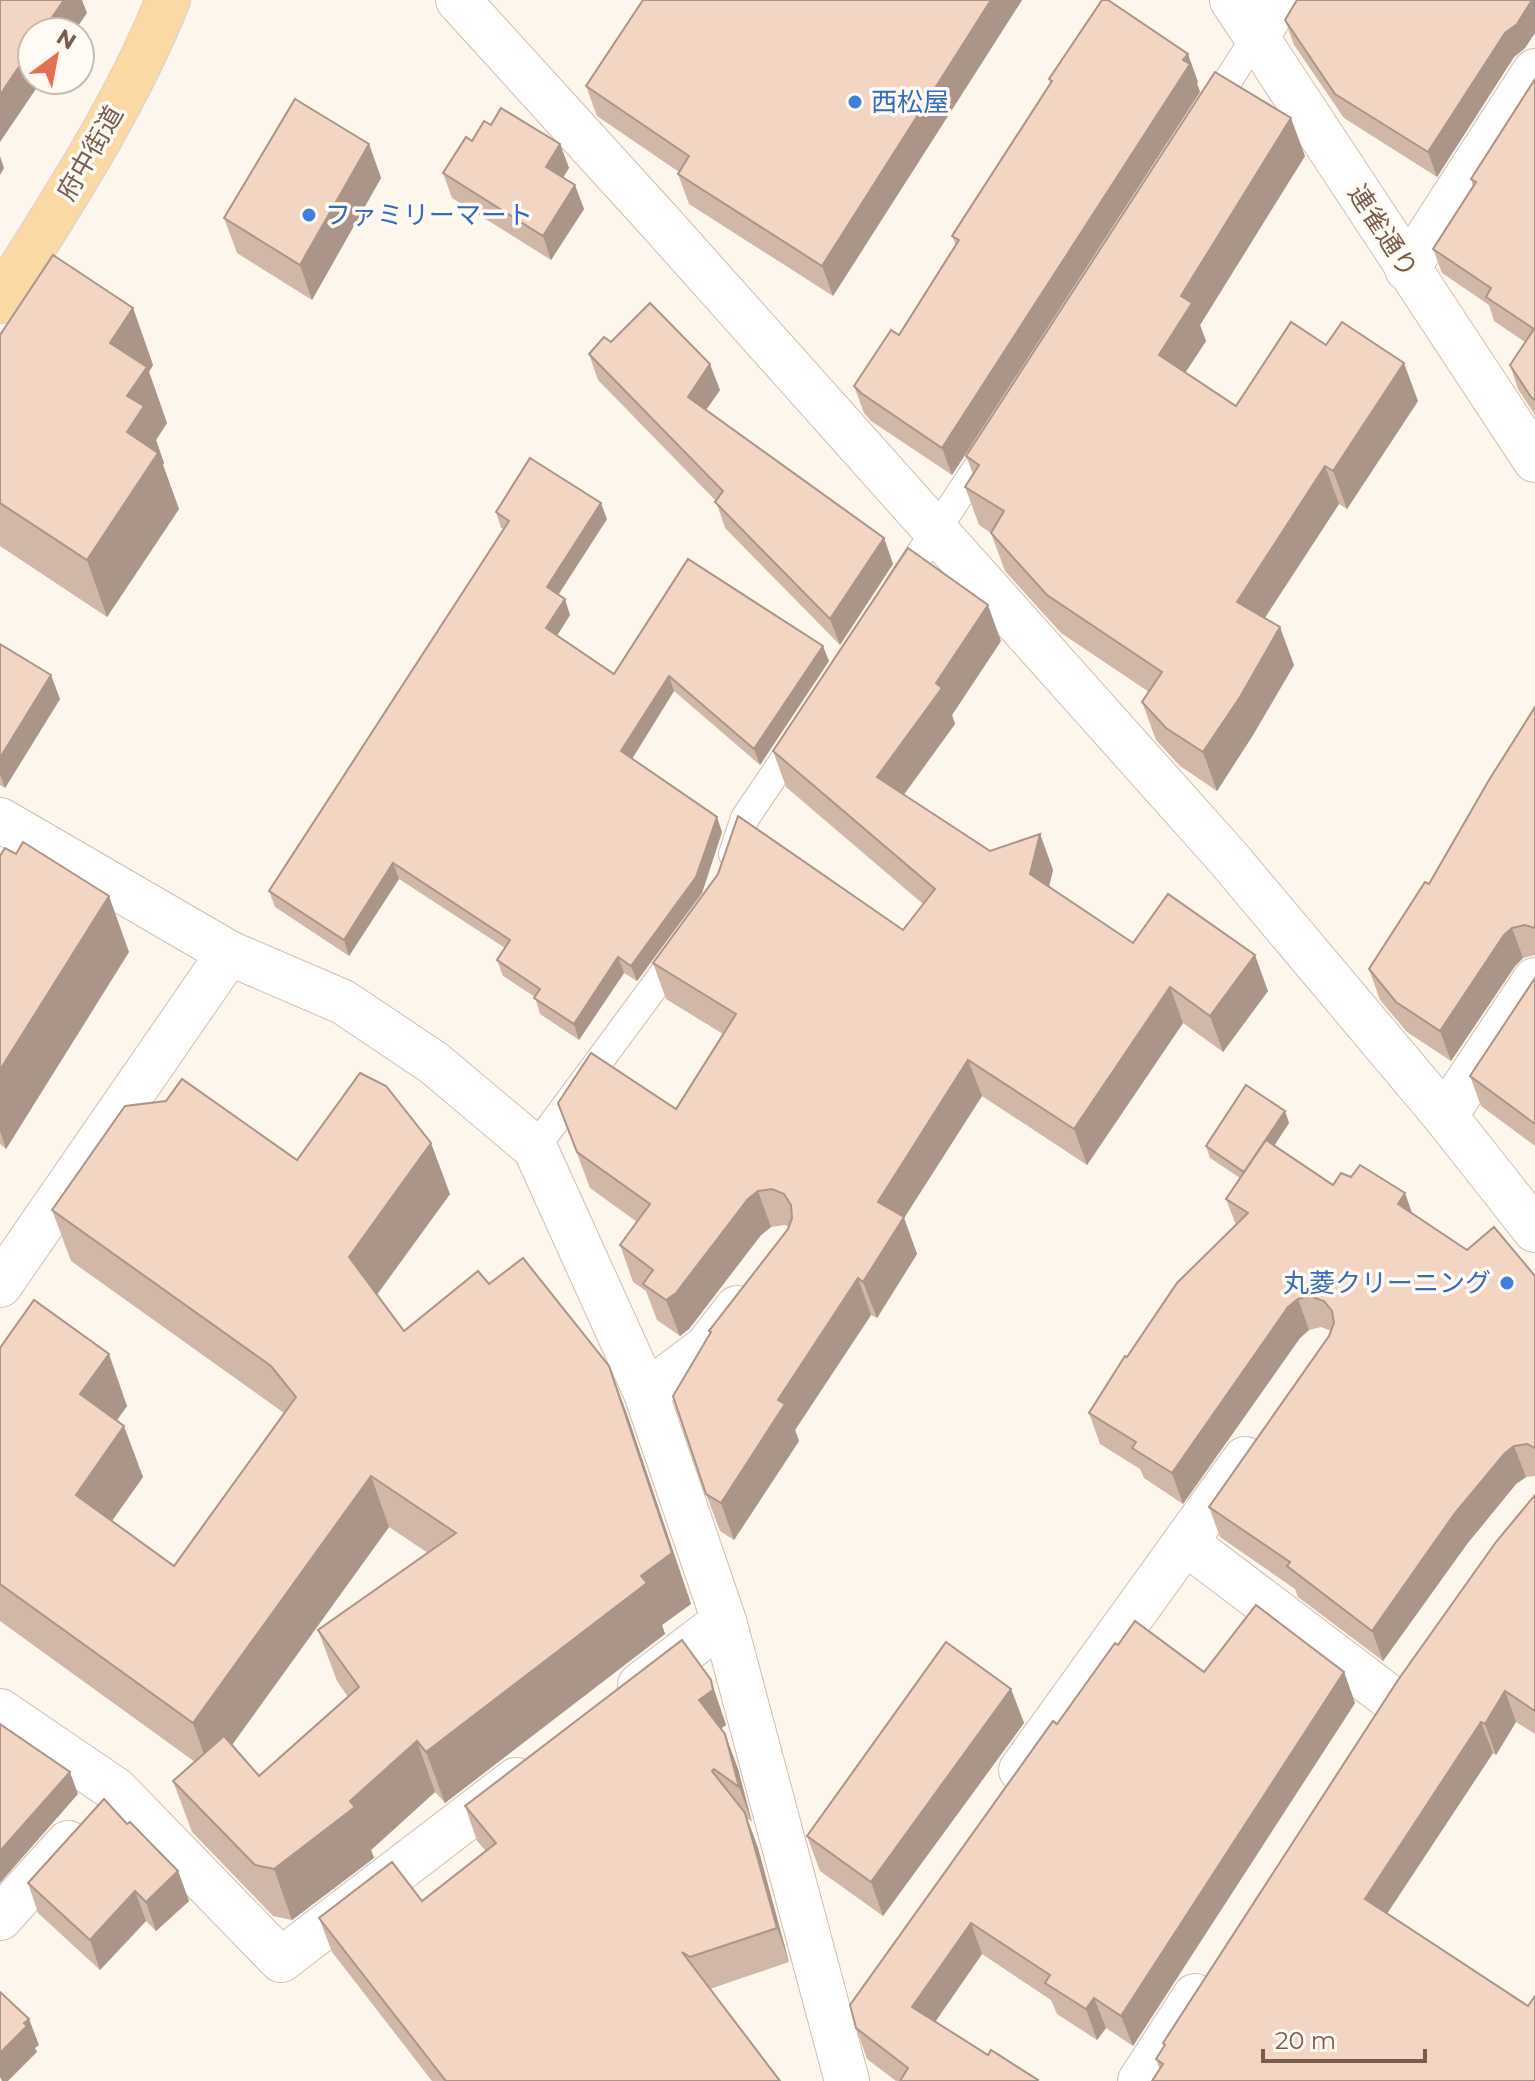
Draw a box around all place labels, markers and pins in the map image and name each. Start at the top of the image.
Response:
place label: 西松屋 [871,86,949,118]
marker: 西松屋 [846,93,864,111]
place label: ファミリーマート [325,199,533,231]
marker: ファミリーマート [300,206,318,224]
place label: 丸菱クリーニング [1283,1267,1491,1299]
marker: 丸菱クリーニング [1498,1274,1516,1292]

